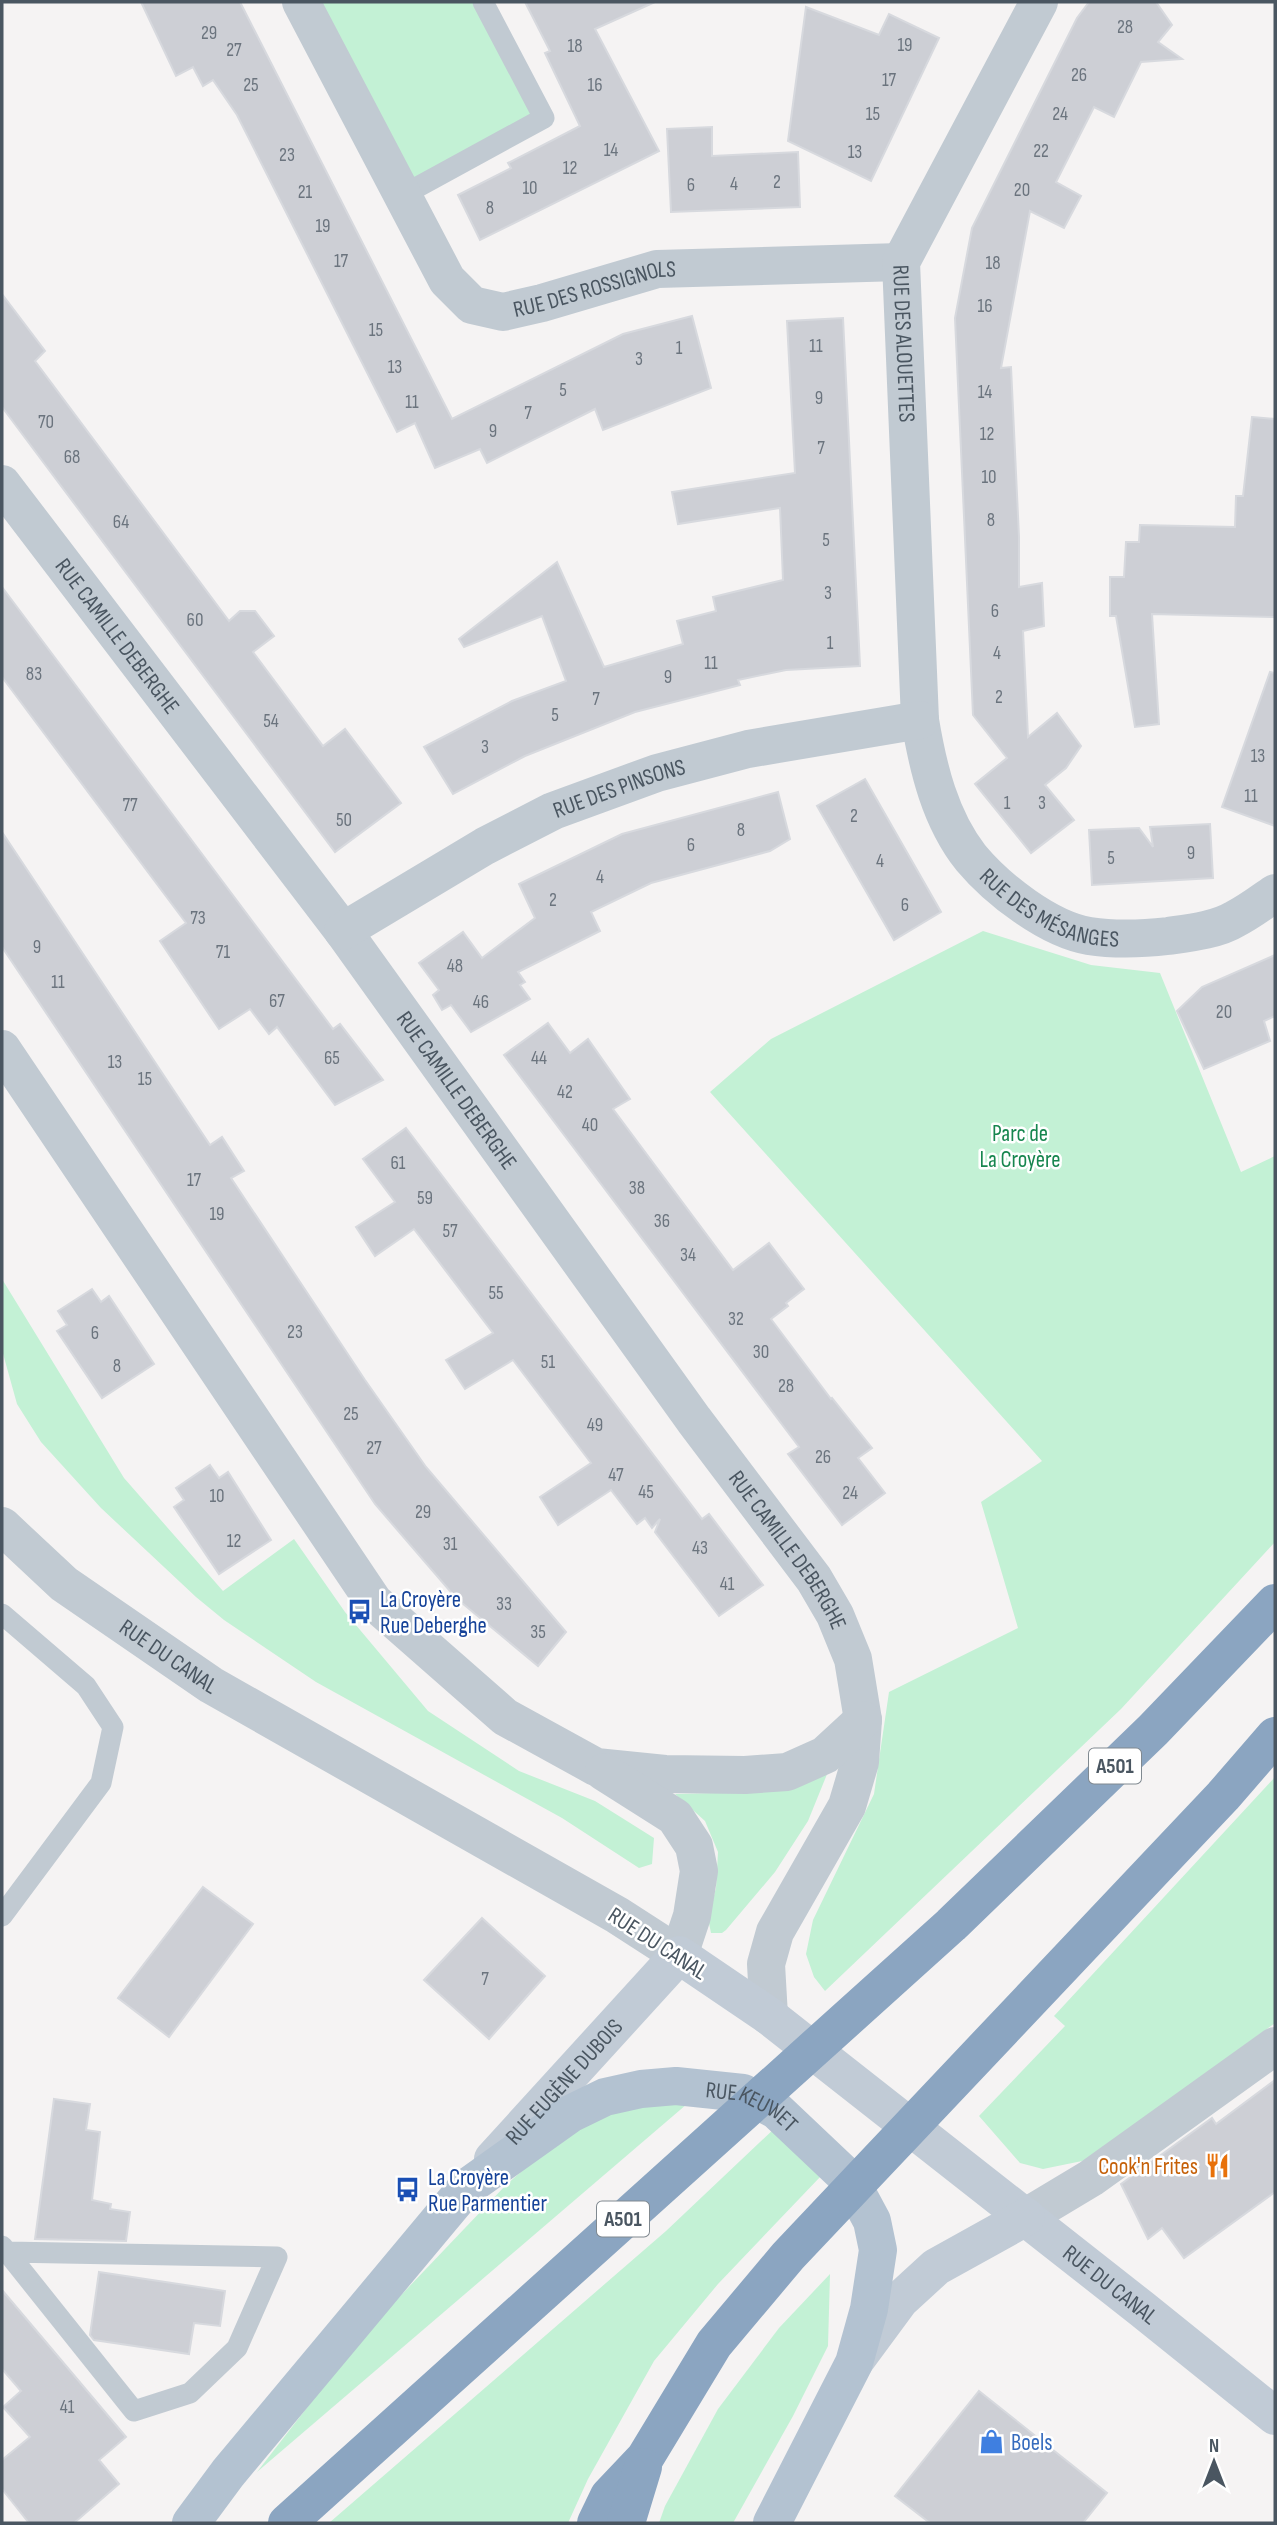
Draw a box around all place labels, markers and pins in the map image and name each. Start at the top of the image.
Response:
place label: La Croyère Rue Deberghe [380,1586,487,1640]
bus stop icon: La Croyère Rue Deberghe [346,1598,374,1626]
restaurant icon: Cook'n Frites [1204,2152,1232,2180]
place label: Cook'n Frites [1098,2153,1198,2181]
place label: La Croyère Rue Parmentier [428,2164,548,2218]
bus stop icon: La Croyère Rue Parmentier [394,2176,422,2204]
shop icon: Boels [977,2428,1005,2456]
place label: Boels [1011,2429,1053,2457]

